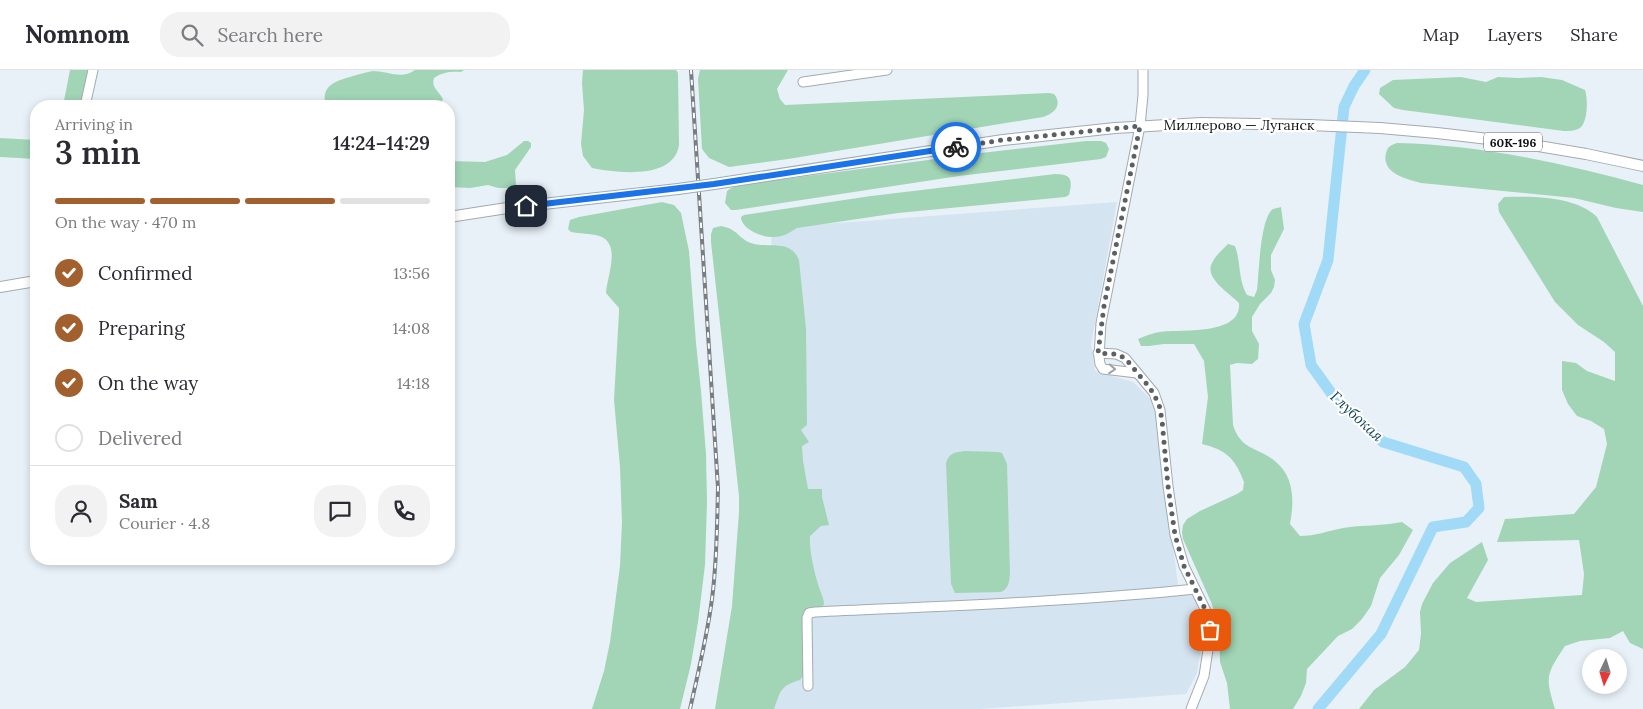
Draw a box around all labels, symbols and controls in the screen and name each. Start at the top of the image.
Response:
search box [160,12,510,57]
text: Nomnom [25,19,130,50]
icon: search [178,21,206,49]
text: Search here [218,23,323,47]
text: Map [1423,23,1459,46]
text: Layers [1487,23,1542,46]
text: Share [1570,23,1618,46]
text: Arriving in [55,114,133,134]
street label: Миллерово — Луганск [1164,116,1315,134]
courier [931,122,981,172]
text: 14:24–14:29 [333,131,430,155]
text: 3 min [55,132,141,173]
road number: 60К-196 [1484,132,1542,152]
icon: bike [942,133,970,161]
pin [505,185,547,227]
icon: home [512,192,540,220]
text: On the way · 470 m [55,212,196,232]
icon: check [55,259,83,287]
text: Confirmed [98,261,193,285]
text: 13:56 [393,263,430,283]
icon: check [55,314,83,342]
text: Preparing [98,316,185,340]
text: 14:08 [393,318,430,338]
one-way arrow [1108,364,1116,375]
icon: check [55,369,83,397]
text: On the way [98,371,198,395]
text: 14:18 [397,373,430,393]
water label: Глубокая [1327,387,1388,446]
text: Delivered [98,426,182,450]
button: person [55,485,107,537]
button: chat [314,485,366,537]
button: phone [378,485,430,537]
text: Sam [119,489,158,513]
text: Courier · 4.8 [119,513,210,533]
pin [1189,609,1231,651]
icon: bag [1196,616,1224,644]
north arrow [1582,649,1628,694]
map controls [1582,649,1627,694]

